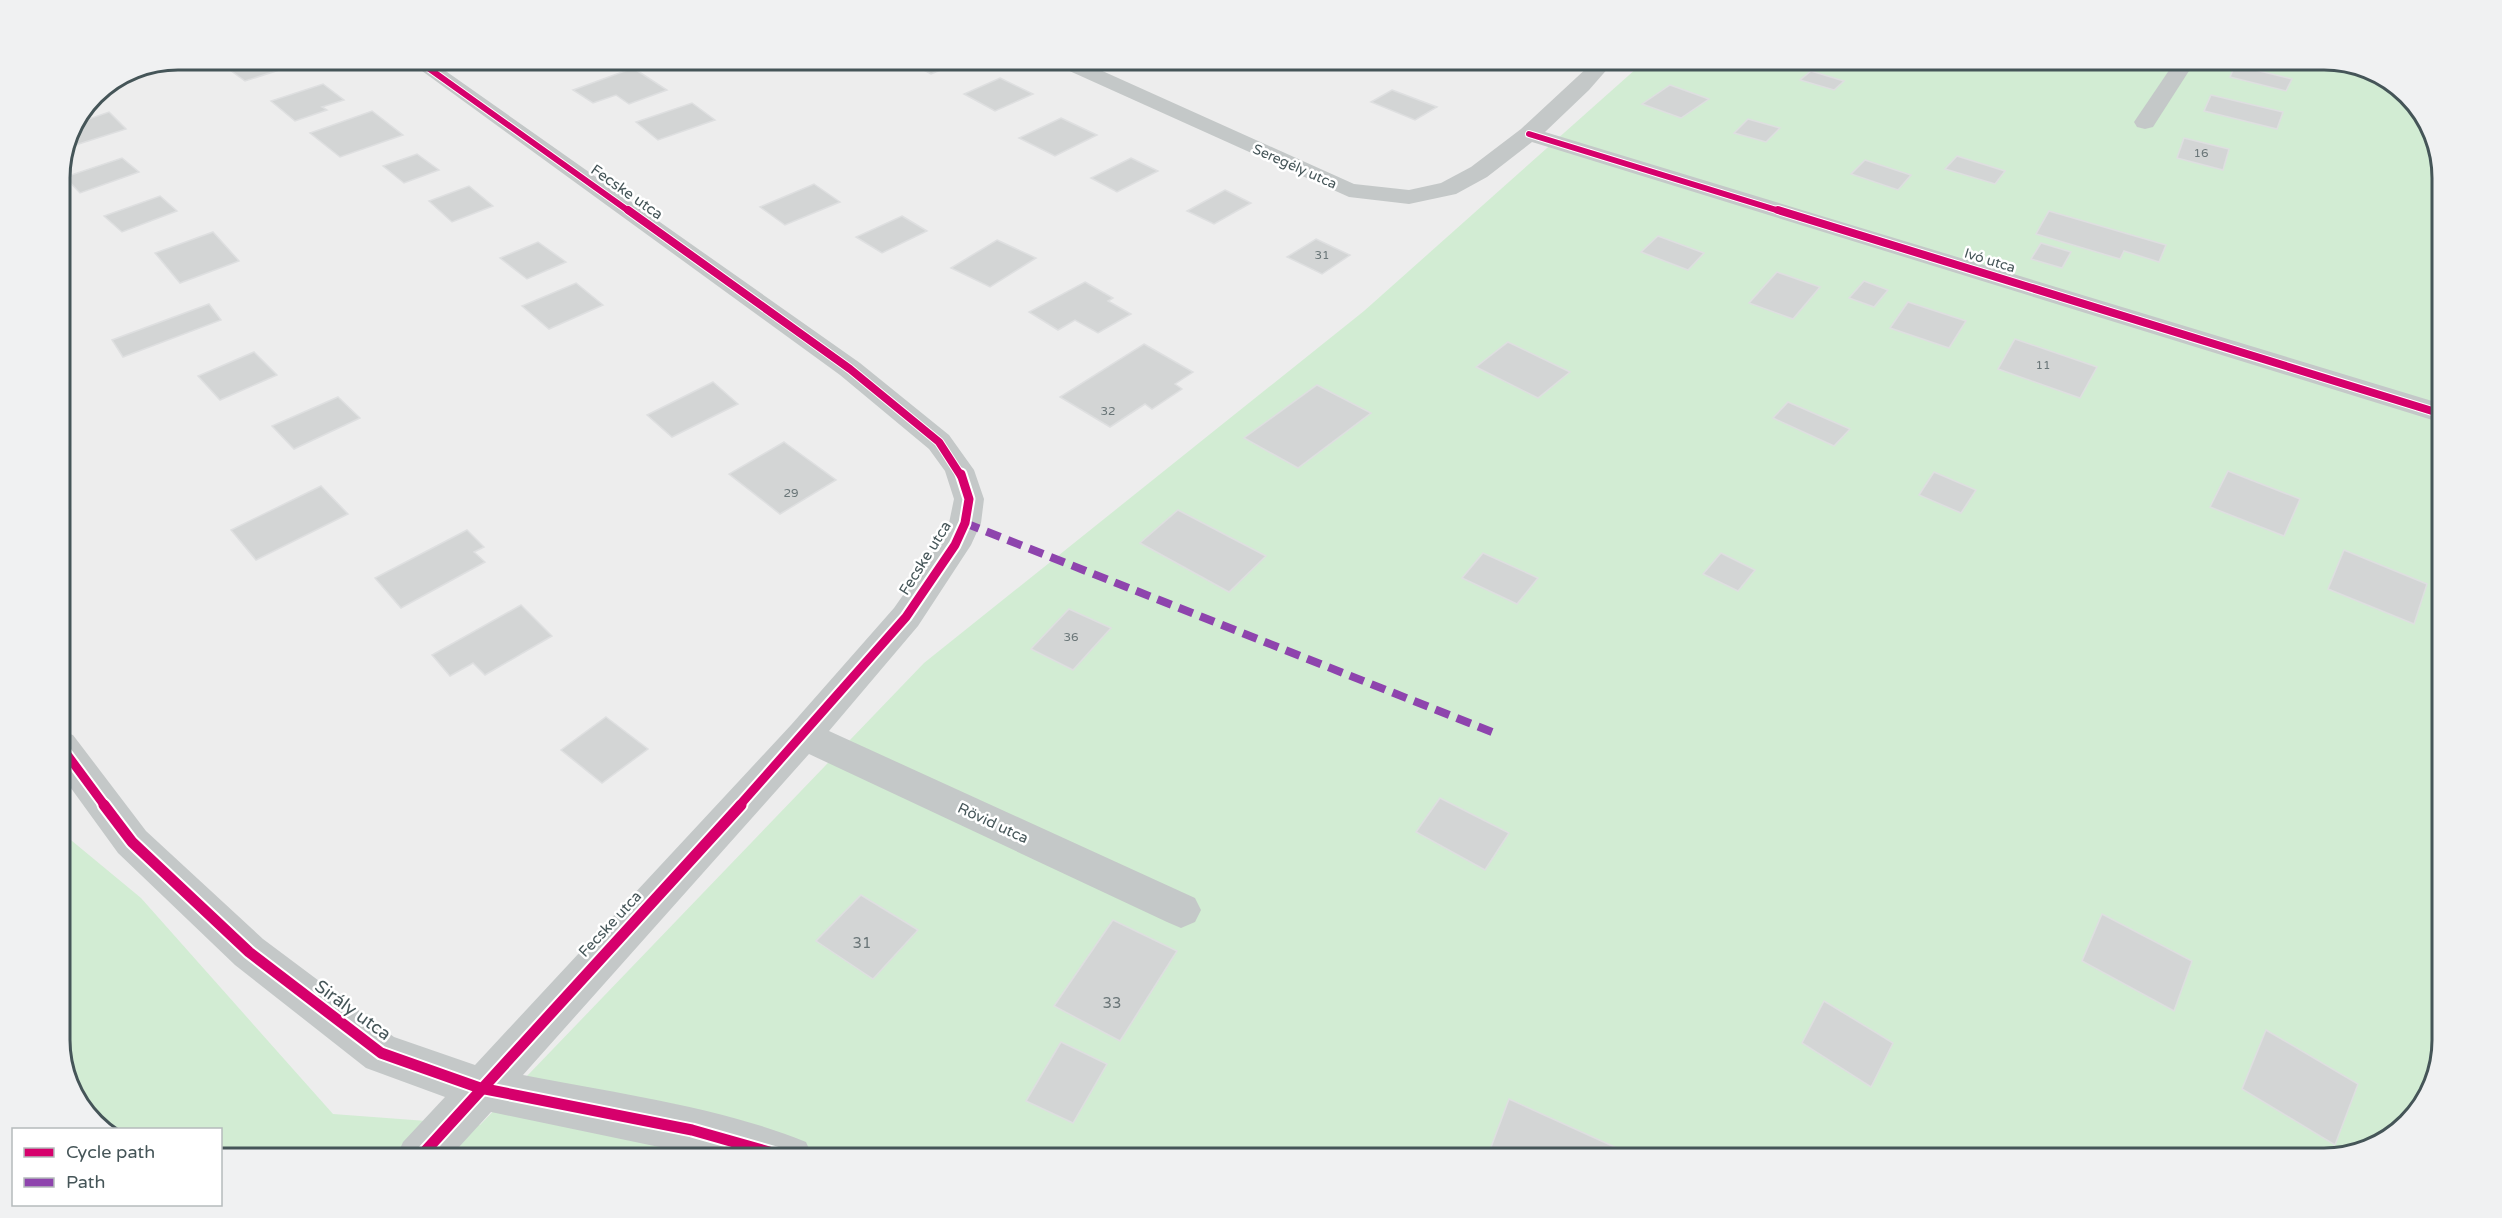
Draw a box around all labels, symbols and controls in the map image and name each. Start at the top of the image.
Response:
street label: Seregély utca [1250,140,1339,193]
house number: 16 [2193,146,2209,160]
street label: Fecske utca [588,161,666,223]
street label: Ivó utca [1962,245,2017,276]
house number: 31 [1314,248,1330,262]
house number: 11 [2035,358,2051,372]
house number: 32 [1100,404,1116,418]
house number: 29 [783,486,799,500]
street label: Fecske utca [895,518,955,598]
house number: 36 [1063,630,1079,644]
street label: Rövid utca [955,799,1031,847]
street label: Fecske utca [575,887,645,961]
house number: 31 [853,934,871,952]
street label: Sirály utca [311,975,395,1045]
house number: 33 [1103,994,1121,1012]
legend [12,1128,222,1206]
text: Cycle path [66,1141,155,1163]
text: Path [66,1171,105,1193]

